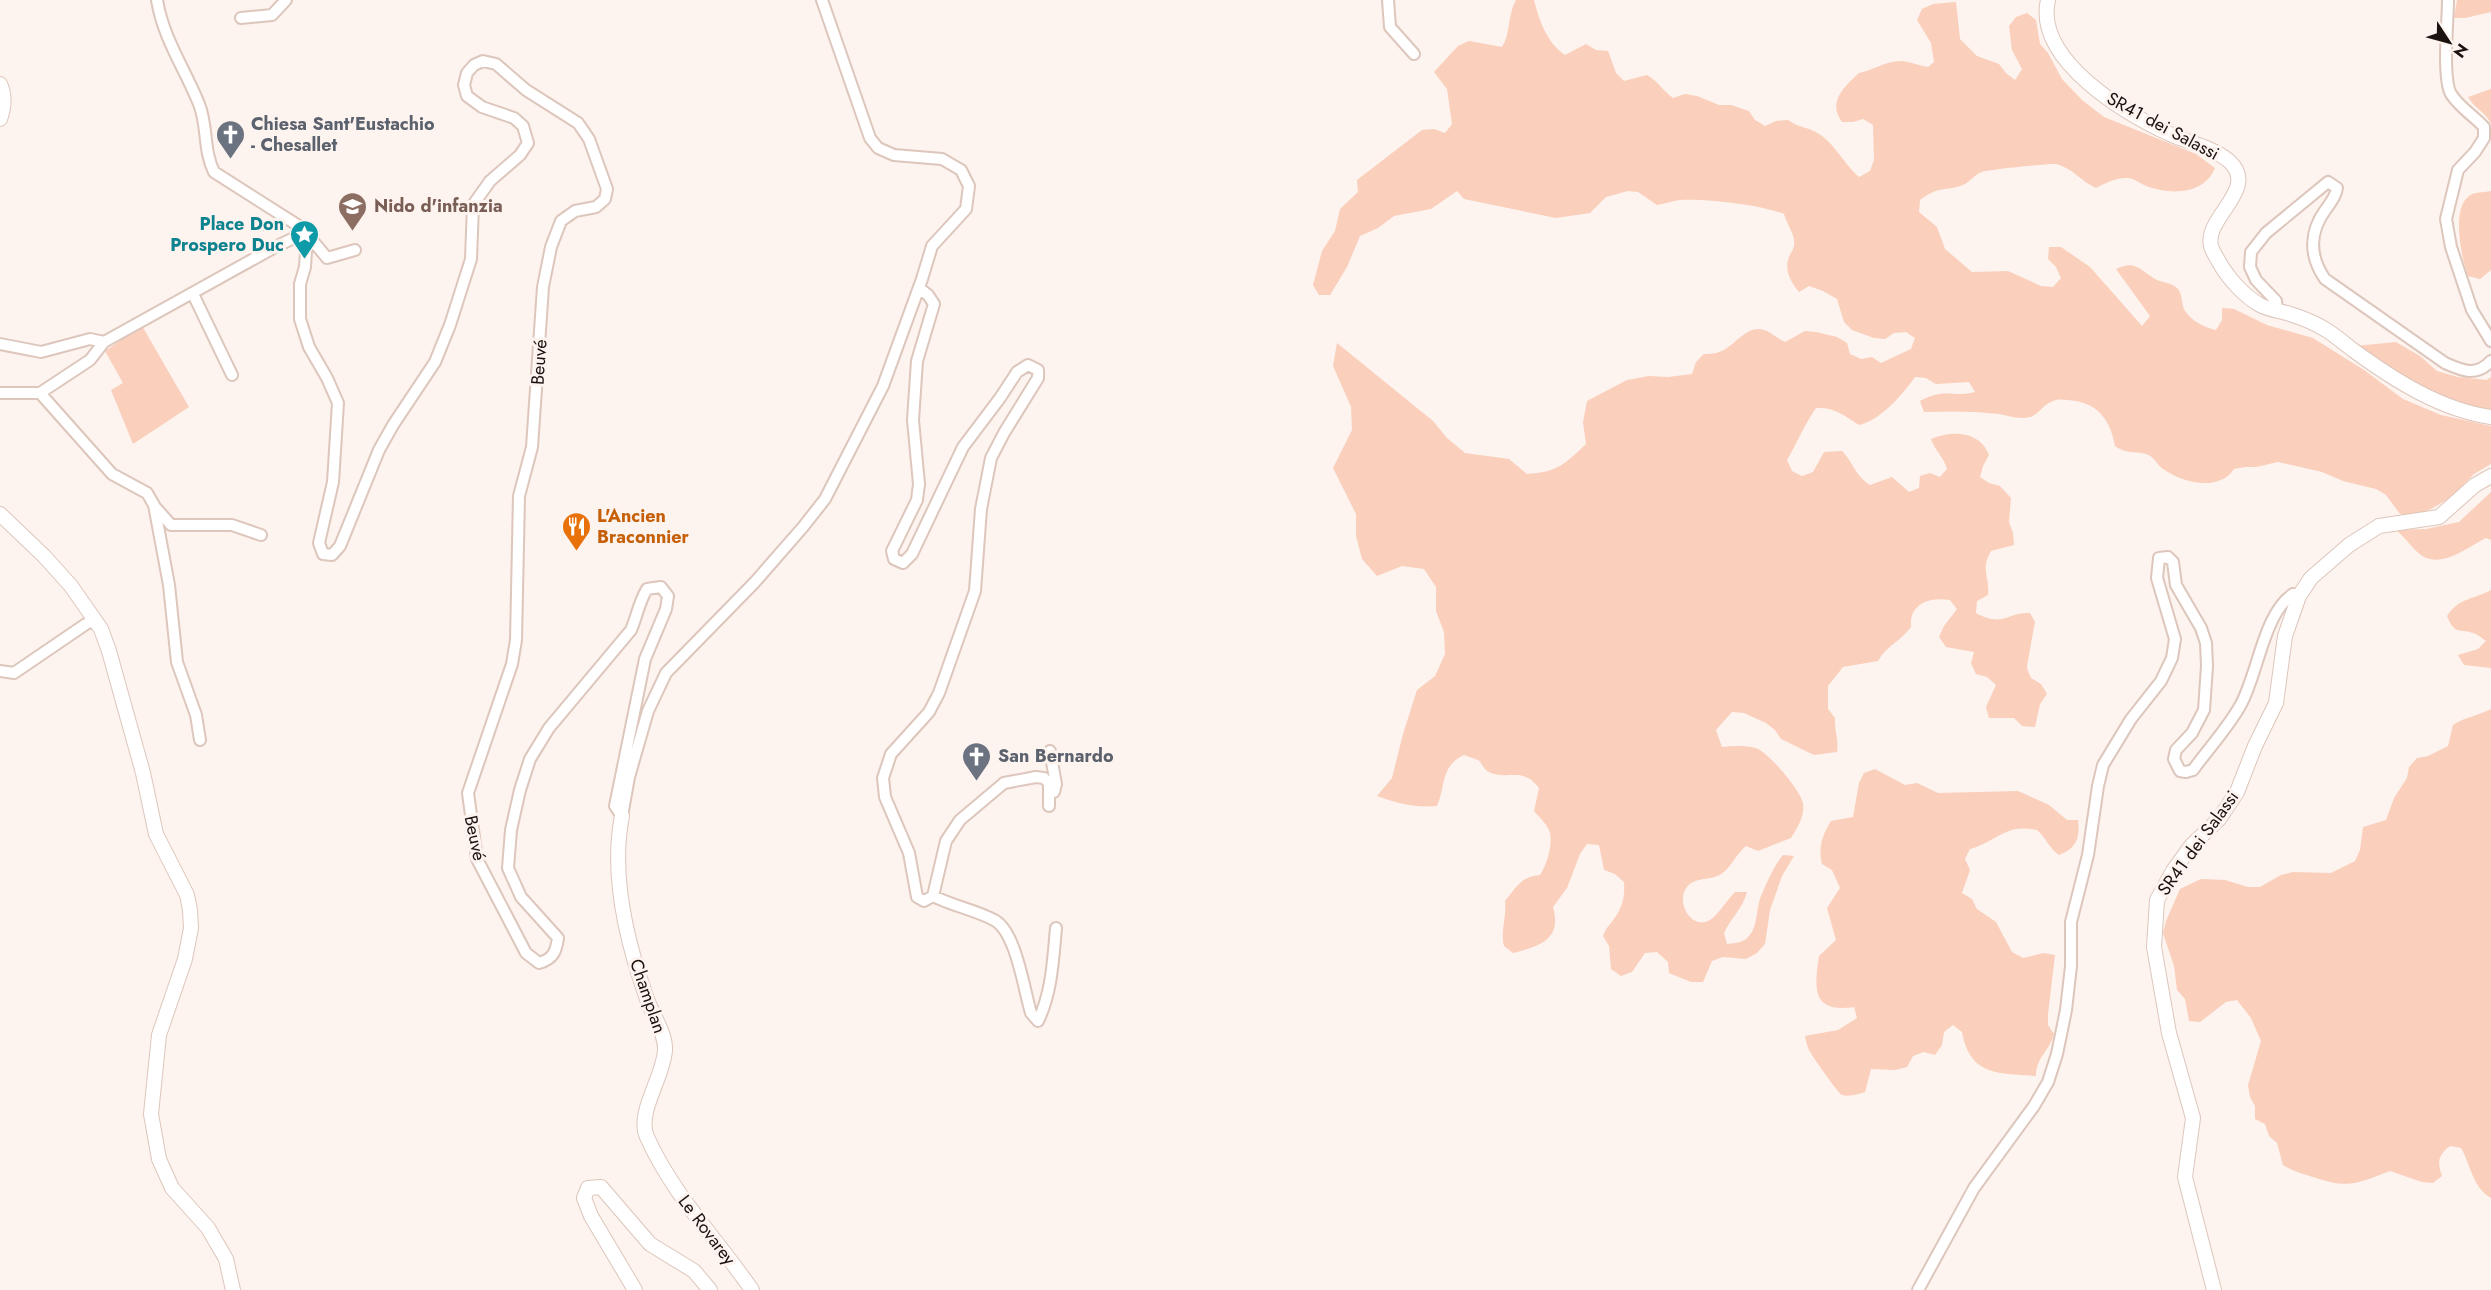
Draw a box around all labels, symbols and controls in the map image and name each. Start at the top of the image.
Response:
north arrow [2419,12,2479,72]
text: N [2448,39,2474,62]
street label: SR41 dei Salassi [2102,85,2224,167]
place label: Chiesa Sant'Eustachio - Chesallet [251,111,435,158]
church icon: Chiesa Sant'Eustachio - Chesallet [214,118,246,160]
school or university icon: Nido d'infanzia [337,190,369,232]
place label: Nido d'infanzia [374,193,503,219]
place label: Place Don Prospero Duc [170,211,284,258]
place icon: Place Don Prospero Duc [289,218,321,260]
street label: Beuvé [524,338,554,386]
place label: L'Ancien Braconnier [597,503,690,550]
restaurant icon: L'Ancien Braconnier [560,510,592,552]
church icon: San Bernardo [961,740,993,782]
place label: San Bernardo [998,743,1114,769]
street label: SR41 dei Salassi [2151,785,2245,901]
street label: Beuvé [458,813,492,863]
street label: Champlan [623,955,673,1037]
street label: Le Rovarey [672,1190,742,1271]

